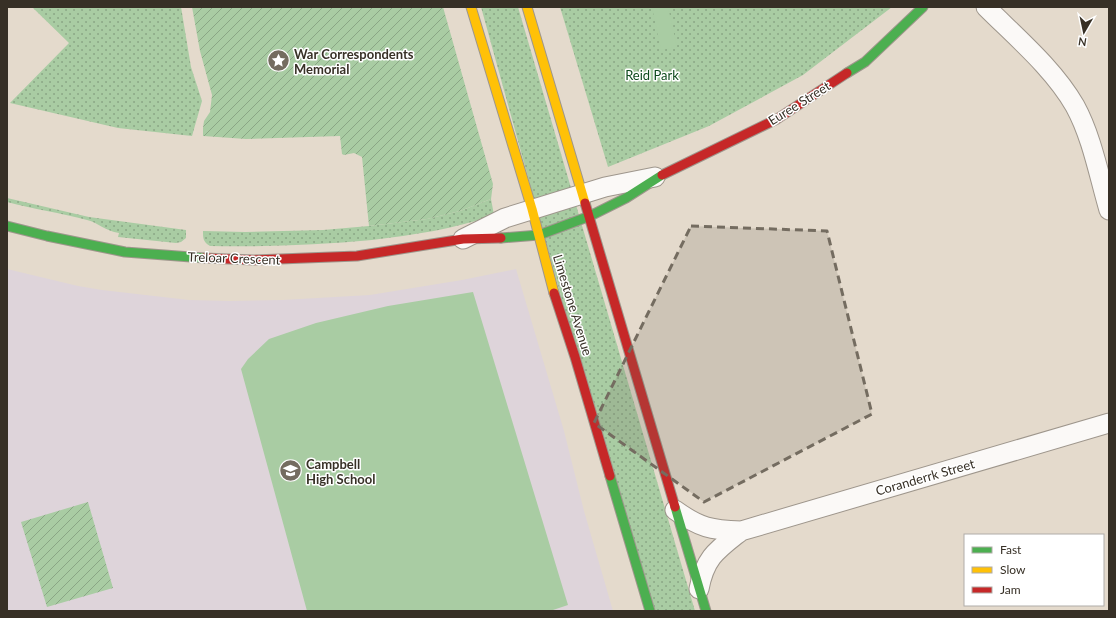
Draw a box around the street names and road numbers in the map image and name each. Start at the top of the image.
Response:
street label: Euree Street [765,77,833,128]
street label: Treloar Crescent [187,248,281,268]
street label: Limestone Avenue [550,252,596,358]
street label: Coranderrk Street [874,455,977,499]

